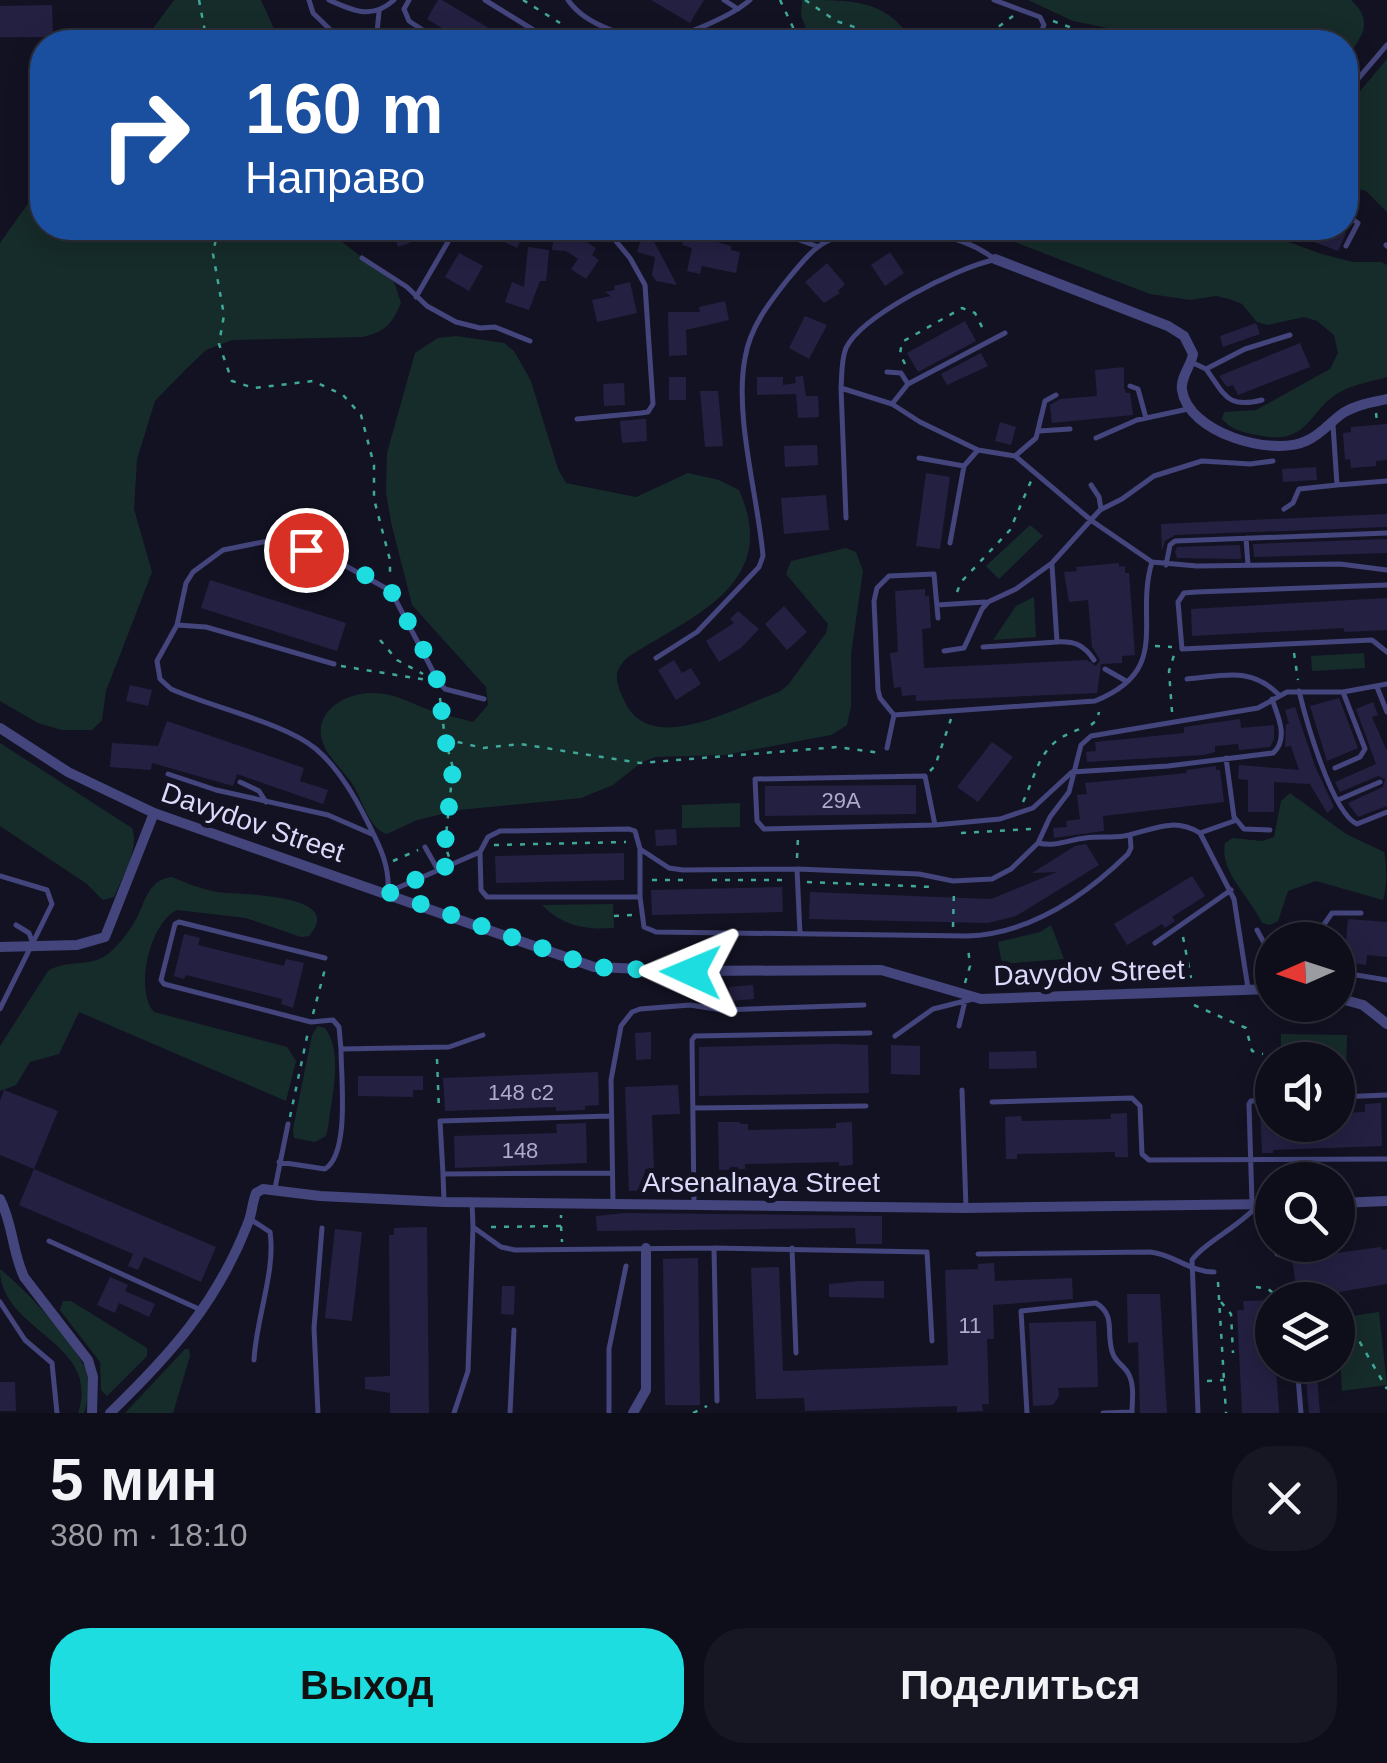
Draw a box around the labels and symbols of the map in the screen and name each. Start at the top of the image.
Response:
pin [264,508,349,593]
street label: Davydov Street [157,777,349,868]
house number: 29А [821,788,861,813]
position arrow [639,920,743,1024]
north arrow [1255,922,1355,1022]
street label: Davydov Street [993,954,1185,991]
house number: 148 с2 [488,1080,554,1105]
house number: 148 [502,1138,538,1163]
street label: Arsenalnaya Street [642,1167,880,1198]
house number: 11 [959,1313,981,1338]

